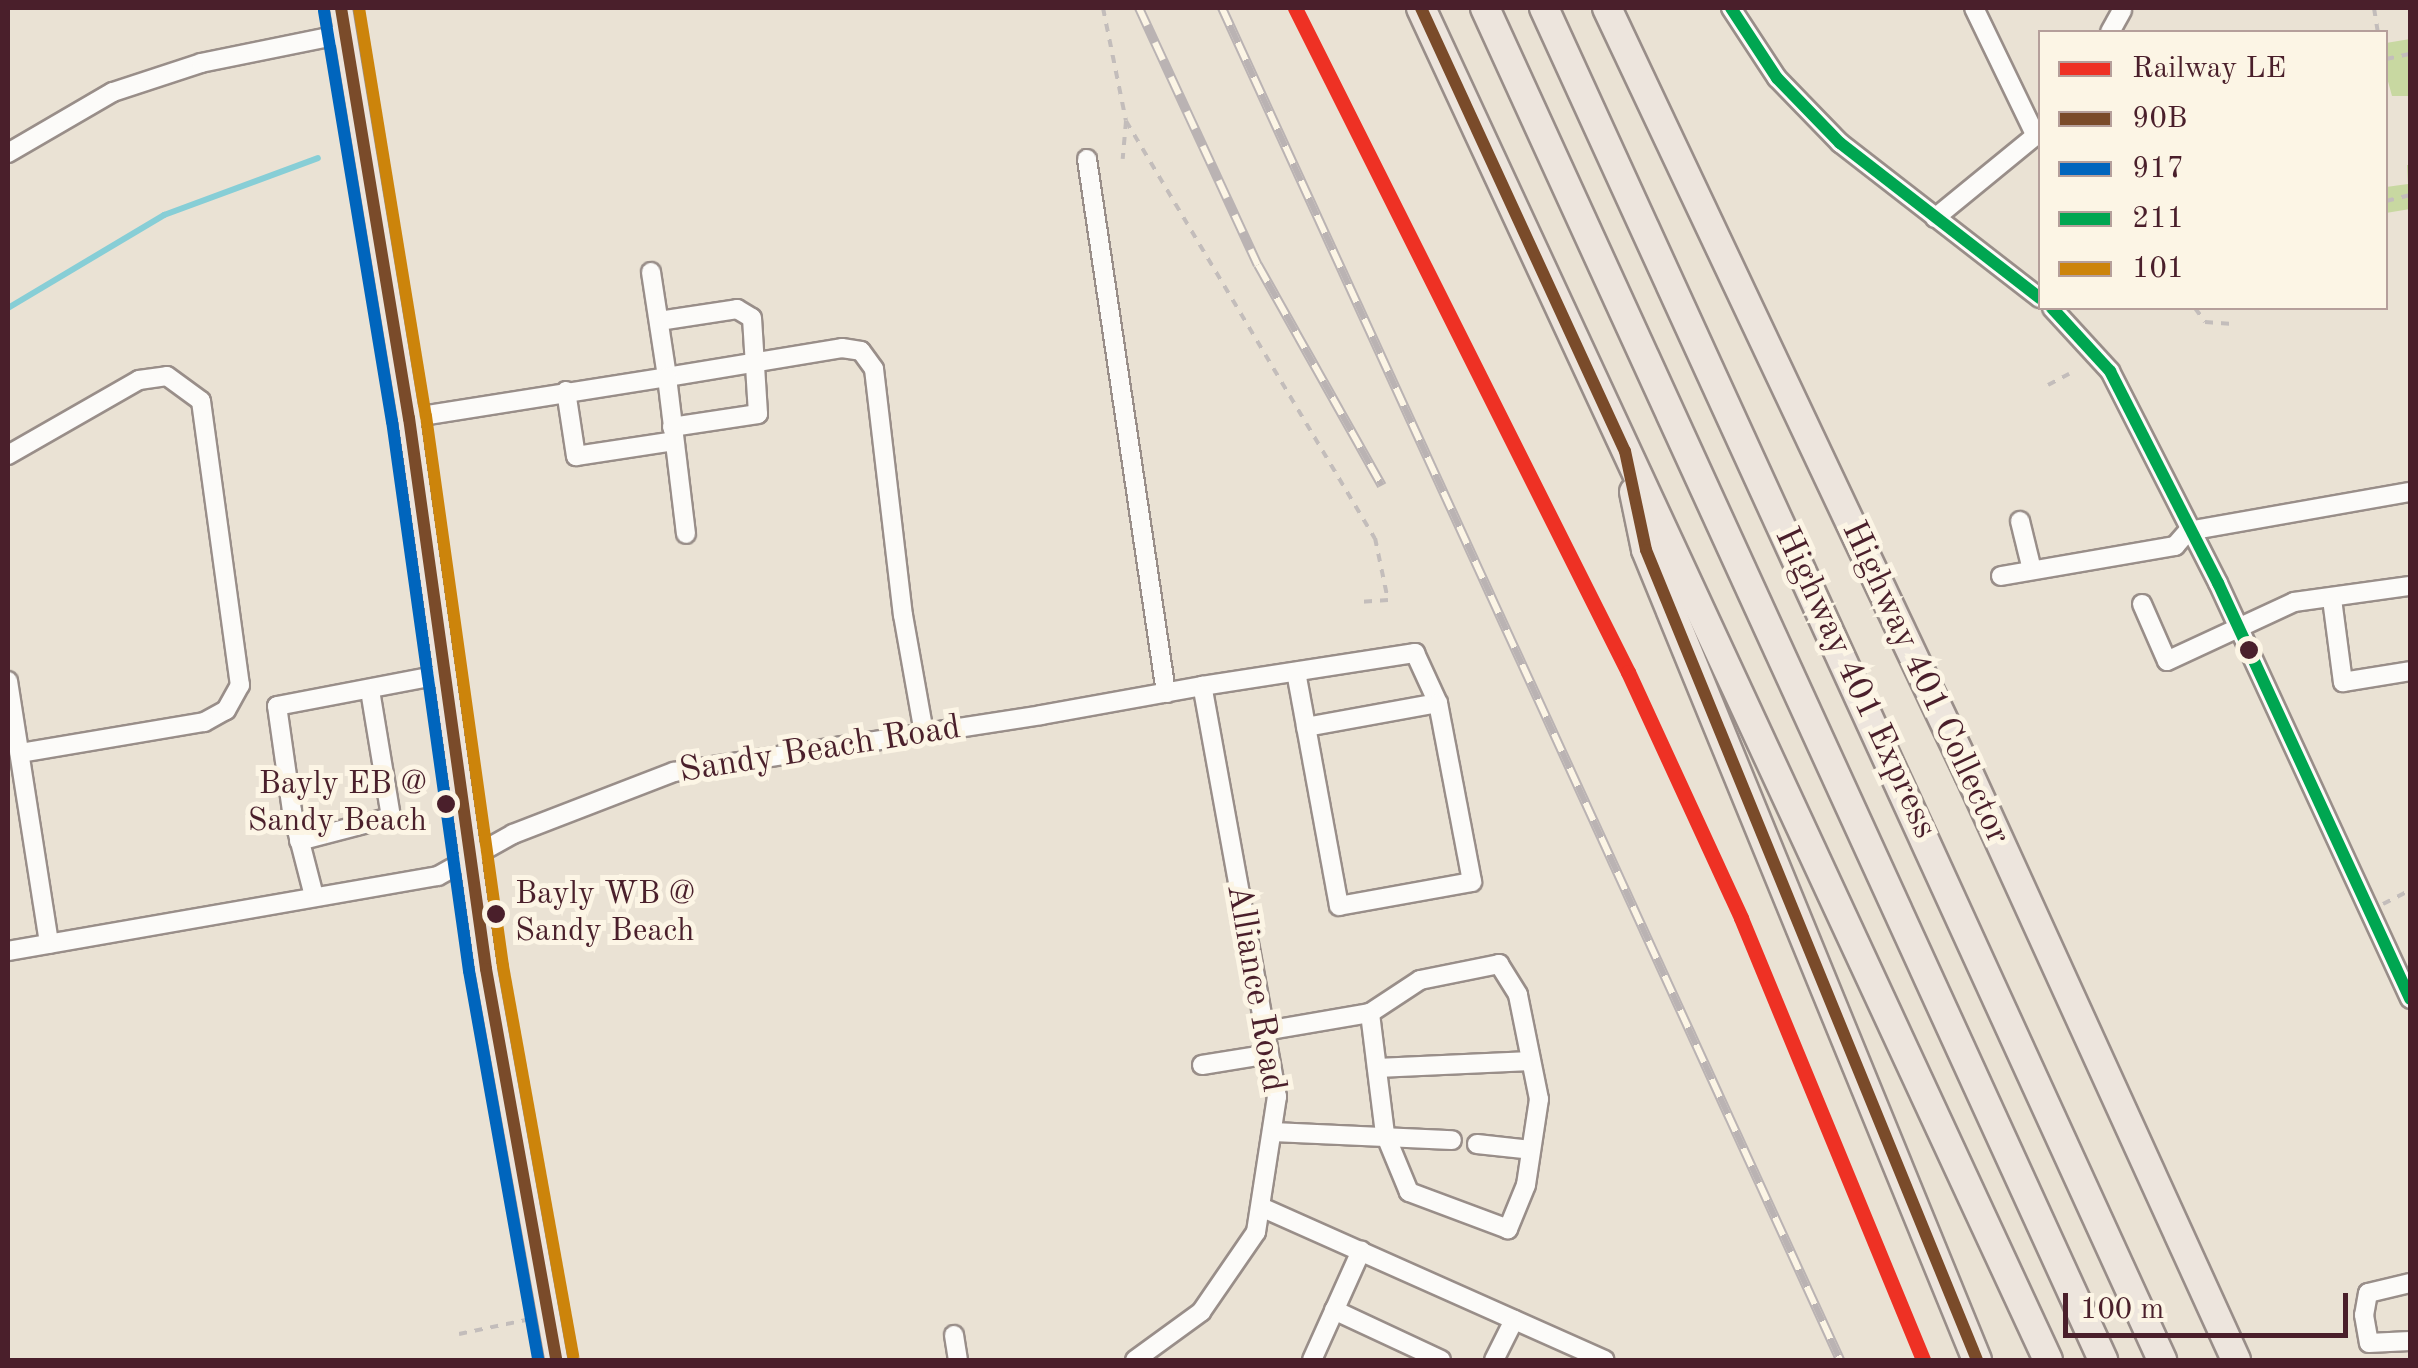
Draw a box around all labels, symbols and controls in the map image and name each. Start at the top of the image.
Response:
legend [2038,30,2388,310]
text: Railway LE [2132,54,2286,84]
text: 90B [2132,104,2188,134]
text: 917 [2132,154,2184,184]
text: 211 [2132,204,2184,234]
text: 101 [2132,254,2184,284]
street label: Highway 401 Collector [1832,515,2018,851]
street label: Highway 401 Express [1765,521,1945,845]
unlabelled marker [2239,640,2259,660]
street label: Sandy Beach Road [676,707,964,793]
place label: Bayly EB @ Sandy Beach [247,767,427,842]
marker: Bayly EB @ Sandy Beach [436,794,456,814]
place label: Bayly WB @ Sandy Beach [515,877,695,952]
street label: Alliance Road [1216,881,1294,1095]
marker: Bayly WB @ Sandy Beach [486,904,506,924]
scale bar [2068,1273,2353,1335]
text: 100 m [2080,1295,2164,1325]

